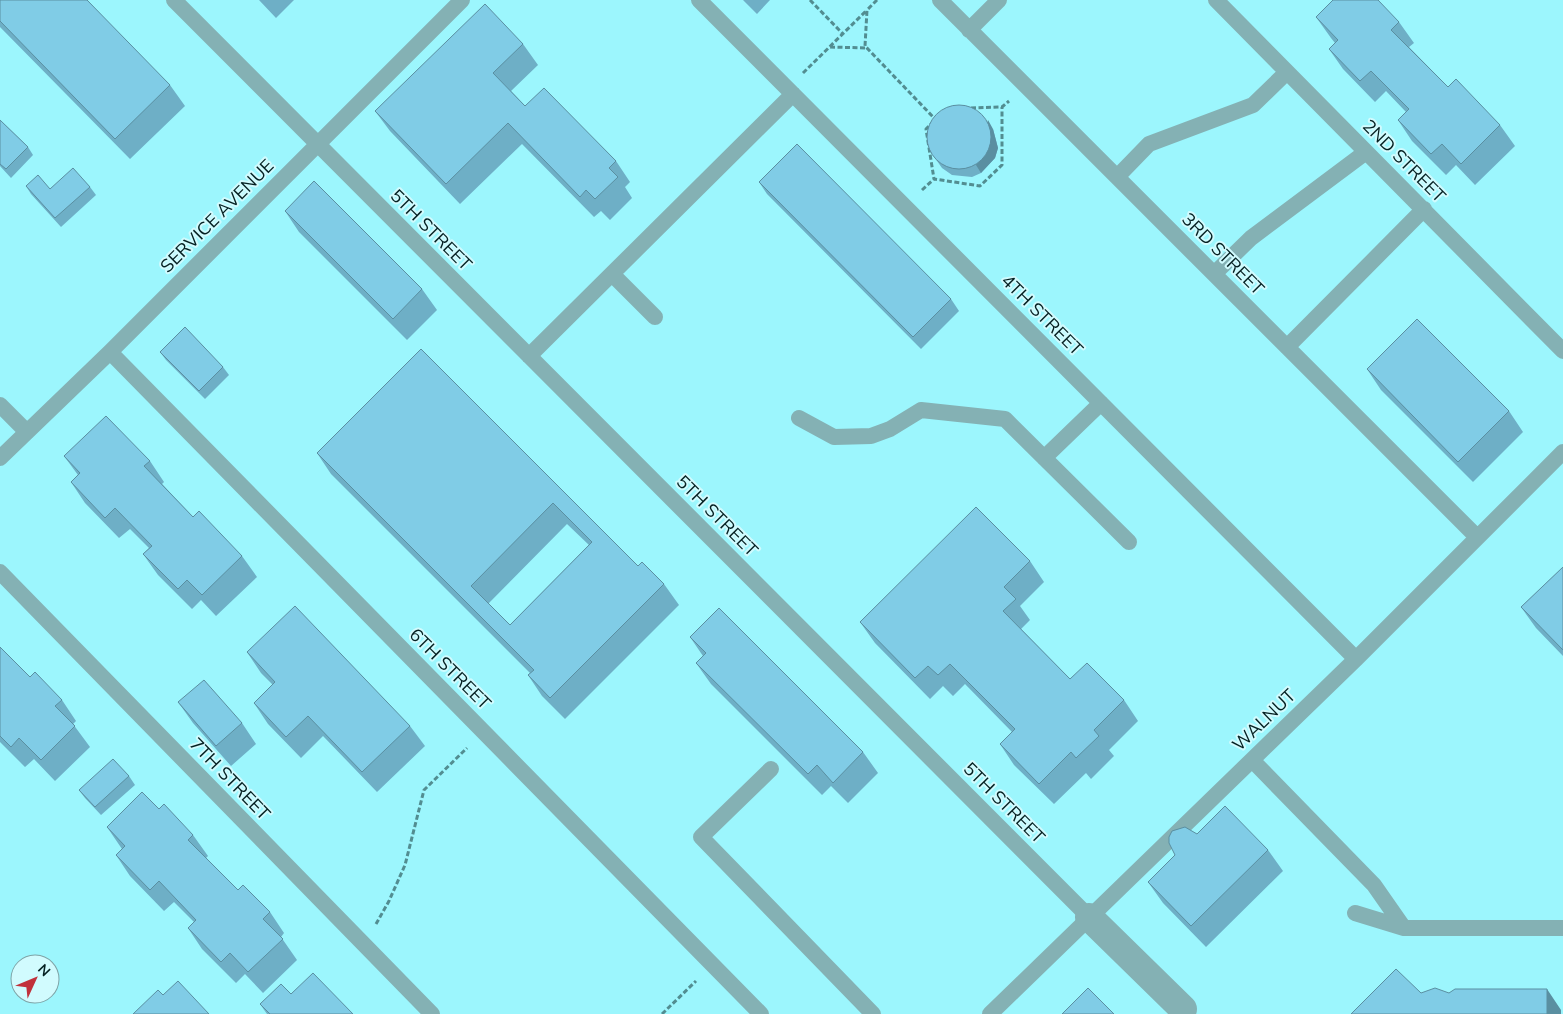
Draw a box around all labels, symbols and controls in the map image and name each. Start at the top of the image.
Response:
street label: 2ND STREET [1358,114,1451,207]
street label: SERVICE AVENUE [155,154,278,277]
street label: 5TH STREET [386,184,477,275]
street label: 3RD STREET [1177,208,1270,300]
street label: 4TH STREET [997,269,1088,360]
street label: 5TH STREET [672,470,763,561]
street label: 6TH STREET [405,623,496,714]
street label: WALNUT [1227,684,1300,756]
street label: 7TH STREET [185,732,276,825]
street label: 5TH STREET [959,757,1050,848]
north arrow [10,954,60,1004]
text: N [34,960,54,980]

